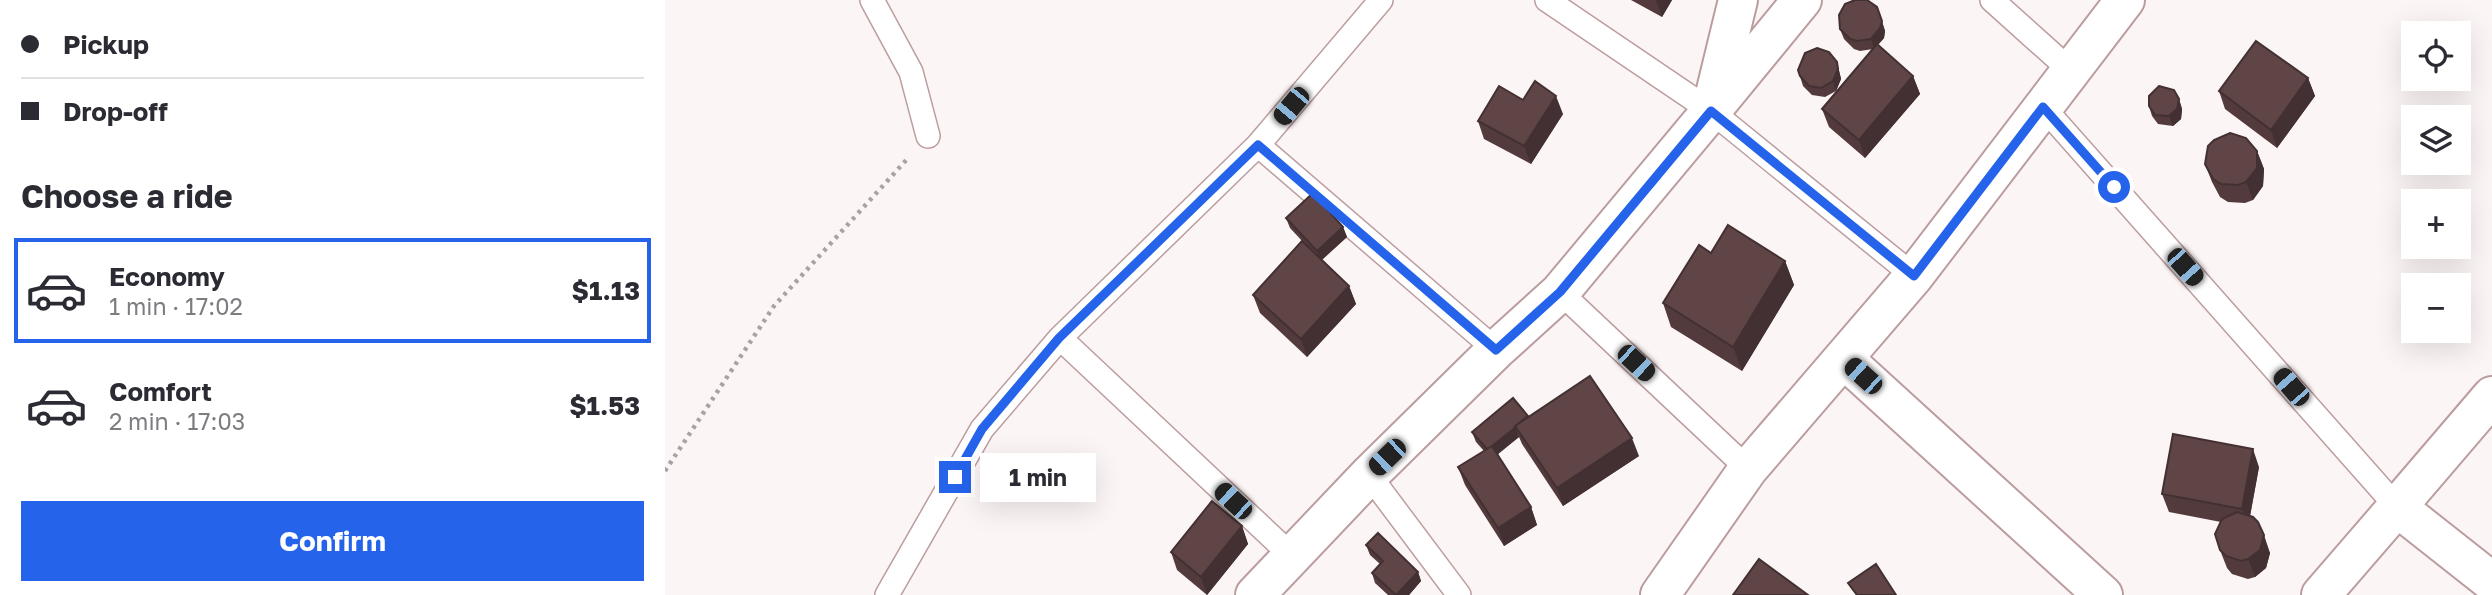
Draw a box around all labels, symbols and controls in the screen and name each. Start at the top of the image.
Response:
map controls [2401,21,2471,343]
button: locate [2401,21,2471,91]
text: Pickup [63,29,149,60]
car [1270,83,1313,129]
text: Drop-off [63,96,168,127]
button: layers [2401,105,2471,175]
route start [2098,171,2130,203]
text: Choose a ride [21,177,233,215]
button: + [2401,189,2471,259]
car [2164,244,2207,290]
icon: car [25,259,88,322]
text: Economy [109,261,225,292]
button: − [2401,273,2471,343]
text: $1.13 [572,275,640,306]
text: 1 min · 17:02 [109,292,243,320]
car [1614,341,1659,385]
car [1841,354,1886,398]
car [2270,364,2313,410]
icon: car [25,374,88,437]
text: Comfort [109,376,212,407]
text: $1.53 [569,390,640,421]
text: 2 min · 17:03 [109,407,245,435]
car [1365,435,1410,479]
callout: 1 min [979,452,1095,502]
route end [939,461,971,493]
text: 1 min [1009,463,1067,491]
car [1211,479,1256,523]
button: Confirm [21,501,644,581]

